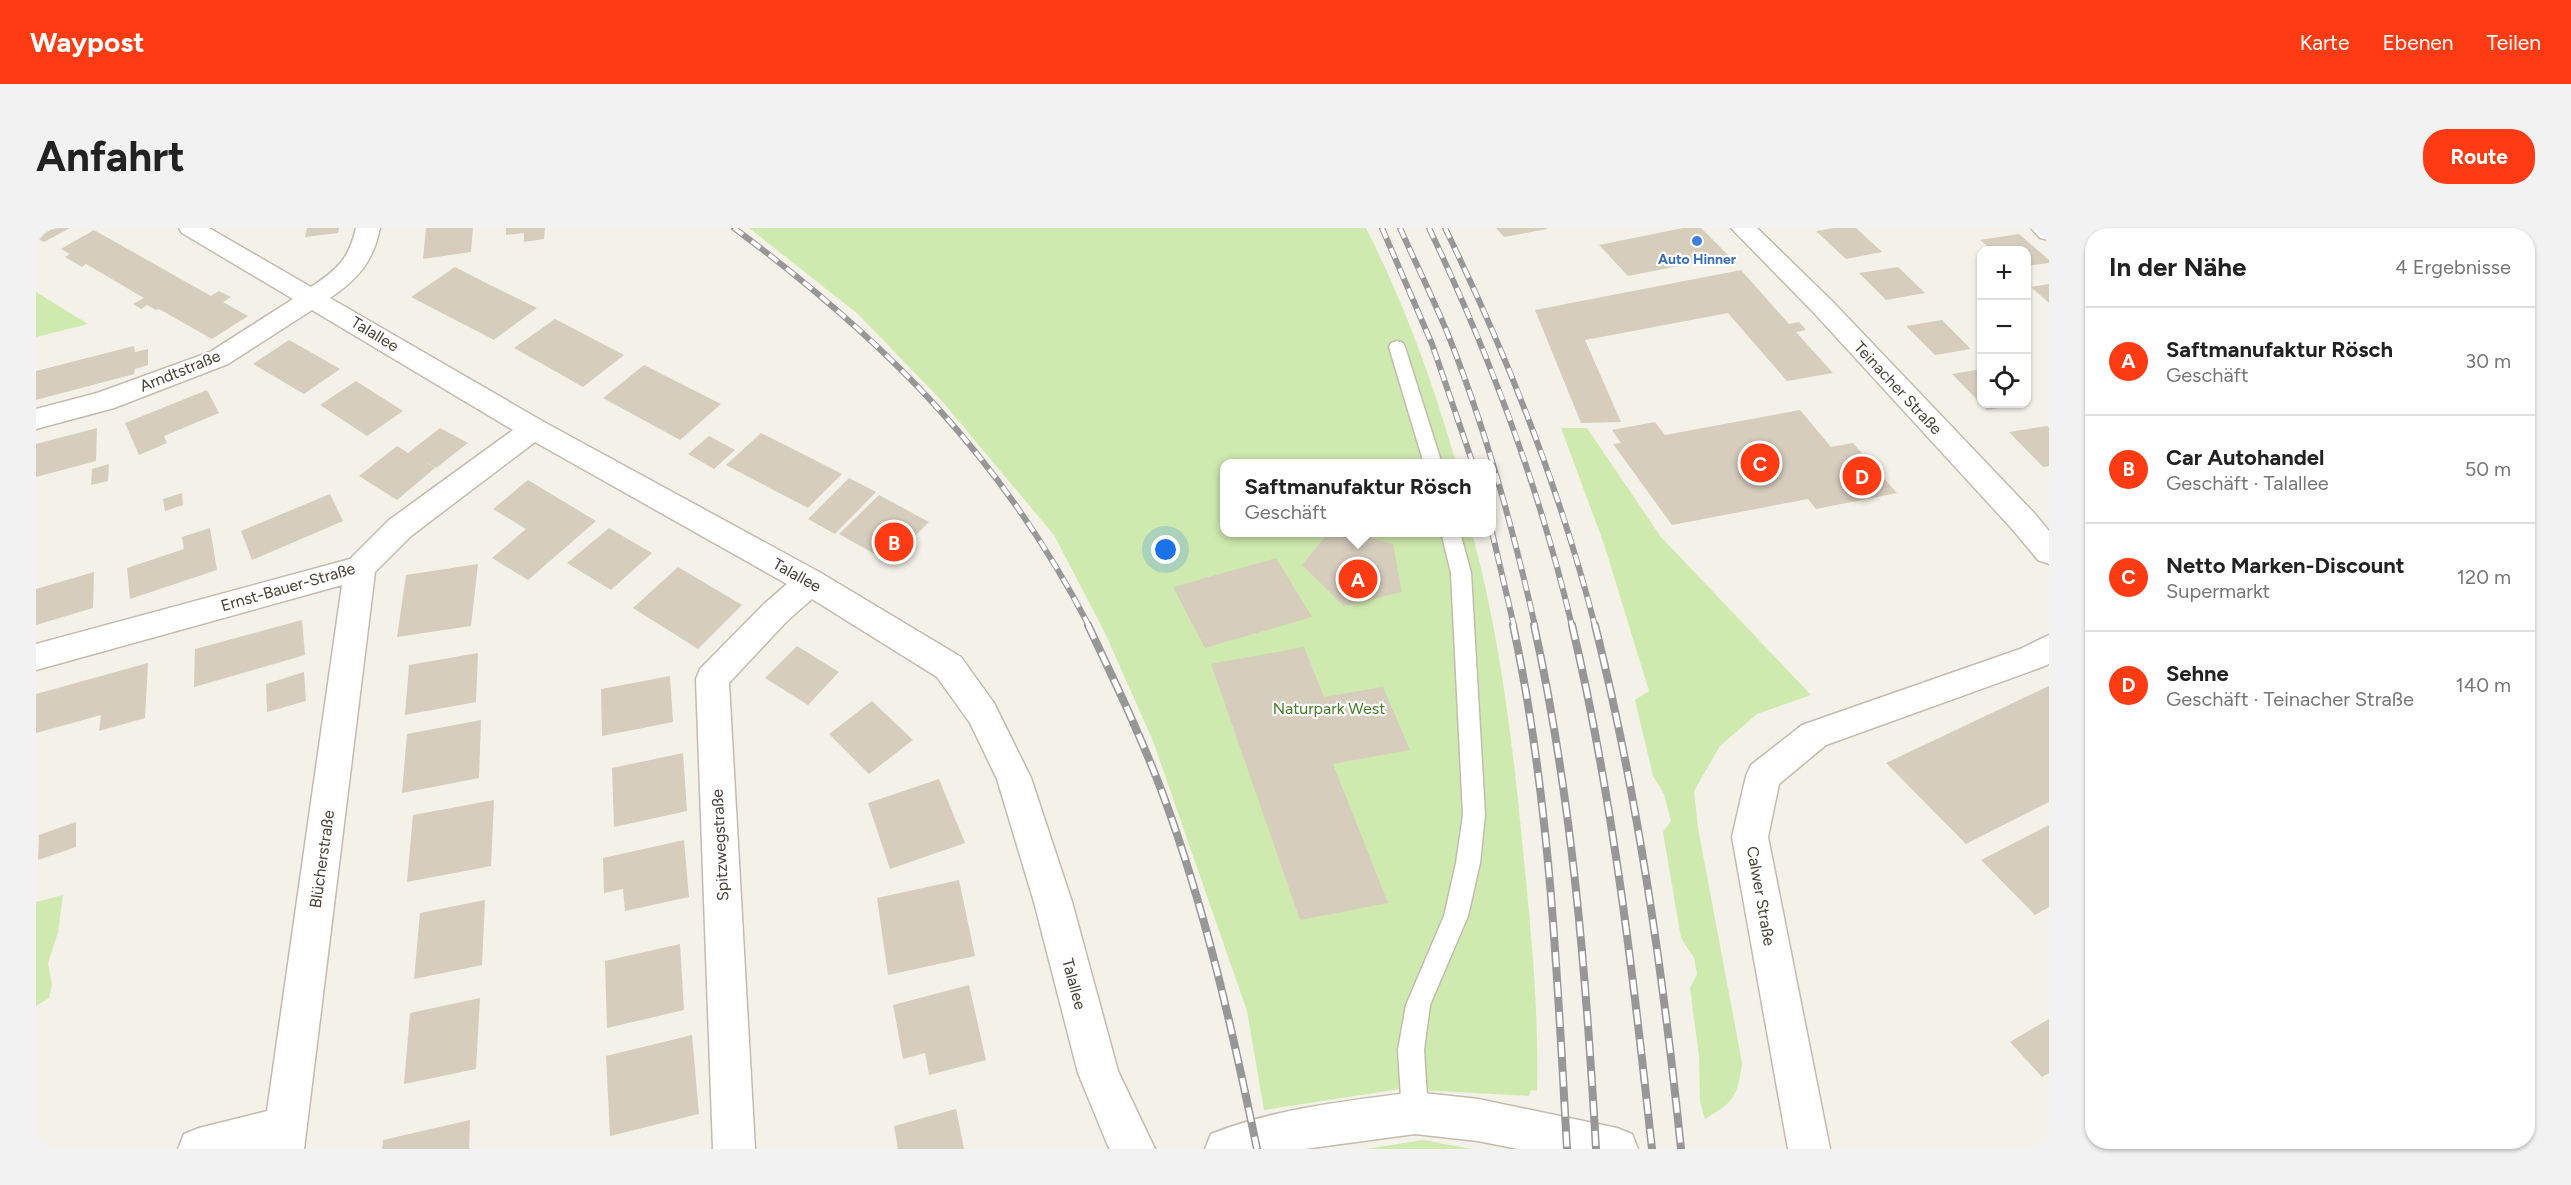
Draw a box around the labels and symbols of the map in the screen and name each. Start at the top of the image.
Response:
marker: Auto Hinner [1690,234,1704,248]
place label: Auto Hinner [1658,251,1737,268]
street label: Talallee [348,312,402,356]
street label: Teinacher Straße [1850,338,1946,439]
street label: Arndtstraße [137,346,223,396]
pin: C [1740,440,1780,486]
pin: D [1842,454,1882,498]
pin: B [874,520,914,564]
your location [1151,535,1180,564]
street label: Talallee [770,554,825,596]
pin: A [1338,556,1378,602]
street label: Ernst-Bauer-Straße [219,559,358,615]
park label: Naturpark West [1273,699,1385,718]
street label: Spitzwegstraße [708,788,732,902]
street label: Blücherstraße [306,809,338,909]
street label: Calwer Straße [1743,845,1779,948]
street label: Talallee [1058,956,1090,1012]

